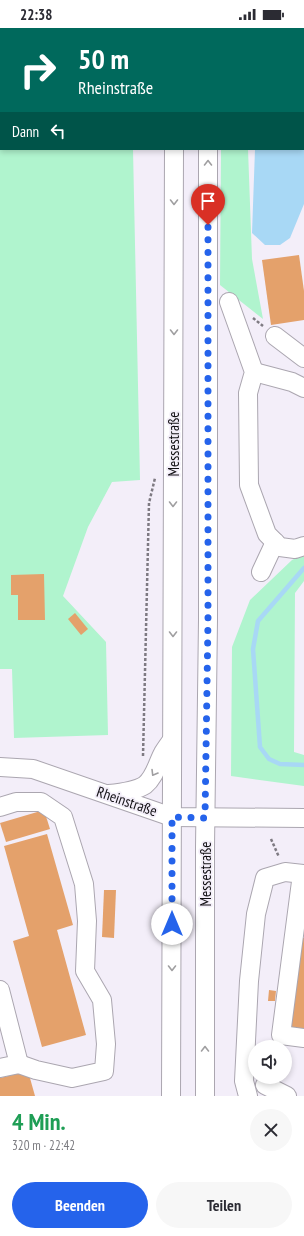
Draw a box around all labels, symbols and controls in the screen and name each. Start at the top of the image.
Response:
text: 22:38 [20,5,52,24]
text: 50 m [78,40,129,77]
icon: right [12,44,64,96]
text: Rheinstraße [78,76,153,99]
icon: left [47,120,69,142]
text: Dann [12,122,39,141]
one-way arrow [204,160,212,166]
pin [191,184,225,225]
icon: arrive [197,190,219,212]
one-way arrow [170,199,178,205]
one-way arrow [170,329,178,335]
street label: Messestraße [164,412,183,476]
one-way arrow [169,501,177,507]
one-way arrow [169,631,177,637]
one-way arrow [151,769,158,776]
street label: Rheinstraße [94,782,160,820]
street label: Messestraße [196,842,215,906]
position arrow [151,903,193,945]
one-way arrow [168,965,176,971]
map controls [248,1040,292,1084]
button: sound [248,1040,292,1084]
one-way arrow [201,1046,209,1052]
text: 4 Min. [12,1106,66,1137]
button: close [250,1109,292,1151]
text: 320 m · 22:42 [12,1137,75,1154]
button: Beenden [12,1182,148,1228]
button: Teilen [156,1182,292,1228]

